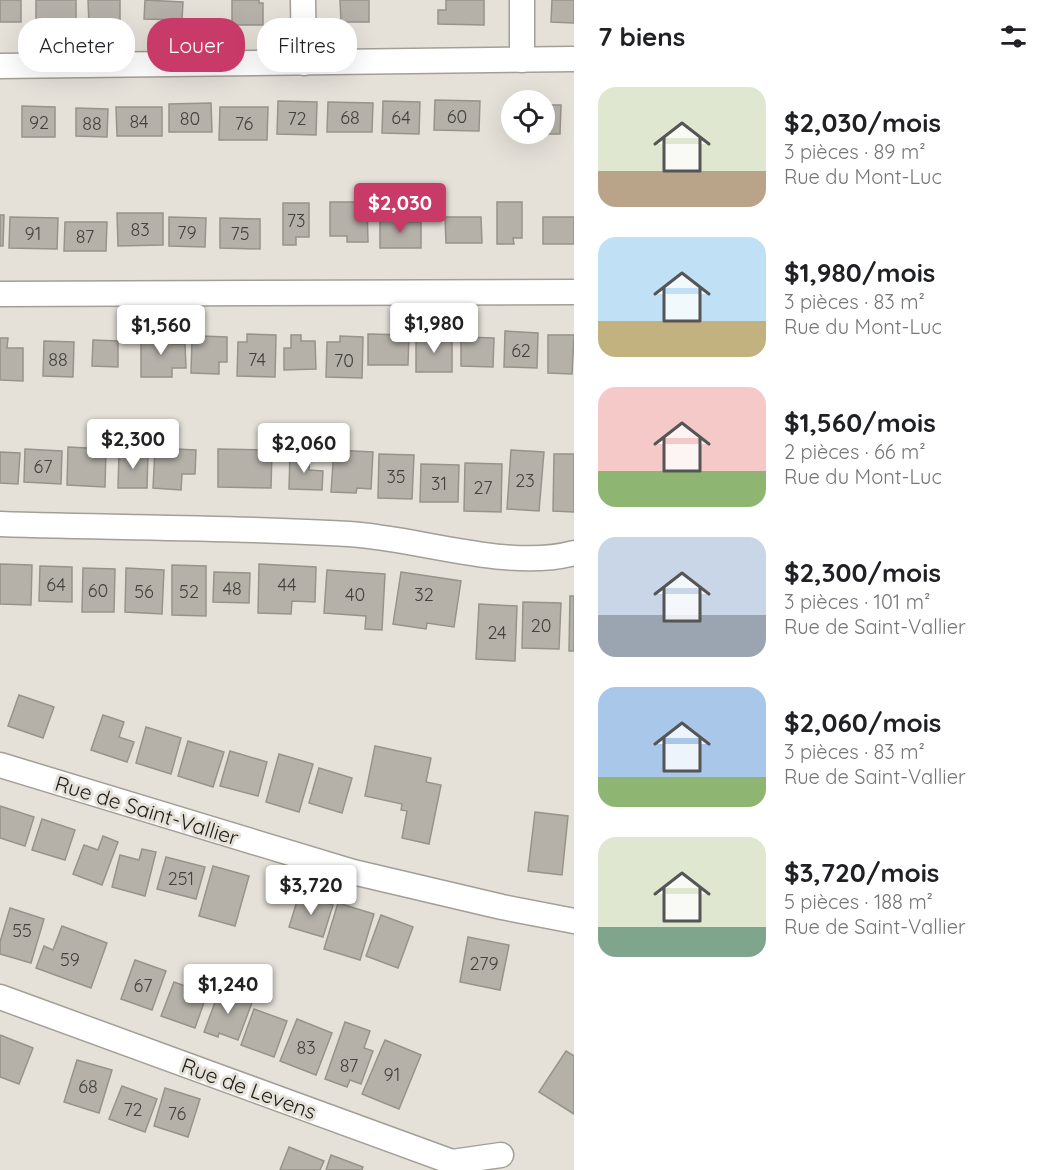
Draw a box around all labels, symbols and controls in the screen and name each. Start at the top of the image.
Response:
chip: Acheter [18,18,135,72]
chip: Louer [147,18,245,72]
chip: Filtres [257,18,357,72]
text: 7 biens [598,20,685,53]
icon: filters [997,20,1030,53]
map controls [501,90,555,144]
button: locate [501,90,555,144]
house number: 60 [447,105,467,128]
house number: 68 [340,106,360,129]
house number: 64 [391,106,411,129]
text: $2,030/mois [784,106,941,139]
house number: 80 [180,107,200,130]
house number: 72 [287,107,307,130]
house number: 84 [129,110,149,133]
house number: 92 [29,111,49,134]
icon: home [646,111,718,183]
house number: 88 [82,112,102,135]
house number: 76 [235,112,253,135]
text: 3 pièces · 89 m² [784,139,926,164]
text: Rue du Mont-Luc [784,164,942,189]
pin: $2,030 [351,183,449,234]
text: $2,030 [368,190,432,215]
house number: 73 [287,209,305,232]
house number: 83 [130,218,150,241]
house number: 79 [177,221,197,244]
house number: 91 [25,222,41,245]
house number: 75 [230,222,250,245]
house number: 87 [76,225,94,248]
text: $1,980/mois [784,256,935,289]
icon: home [646,261,718,333]
text: 3 pièces · 83 m² [784,289,925,314]
pin: $1,980 [385,303,483,354]
pin: $1,560 [112,305,210,356]
text: $1,980 [404,310,464,335]
text: $1,560 [131,312,191,337]
text: Rue du Mont-Luc [784,314,942,339]
house number: 62 [511,339,531,362]
house number: 88 [48,348,68,371]
house number: 74 [248,348,266,371]
house number: 70 [334,349,354,372]
text: $1,560/mois [784,406,936,439]
icon: home [646,411,718,483]
pin: $2,300 [84,419,182,470]
pin: $2,060 [255,423,353,474]
text: $2,300 [101,426,165,451]
text: $2,060 [272,430,336,455]
text: 2 pièces · 66 m² [784,439,926,464]
house number: 67 [34,455,52,478]
text: Rue du Mont-Luc [784,464,942,489]
house number: 35 [386,465,406,488]
house number: 23 [515,469,535,492]
house number: 31 [431,472,447,495]
house number: 27 [474,476,492,499]
text: $2,300/mois [784,556,941,589]
icon: home [646,561,718,633]
house number: 64 [46,573,66,596]
house number: 44 [278,573,296,596]
house number: 48 [222,577,242,600]
house number: 60 [88,579,108,602]
house number: 56 [134,580,154,603]
house number: 52 [179,580,199,603]
house number: 40 [345,583,365,606]
house number: 32 [414,583,434,606]
text: 3 pièces · 101 m² [784,589,930,614]
house number: 20 [531,614,551,637]
text: Rue de Saint-Vallier [784,614,966,639]
house number: 24 [487,621,507,644]
text: $2,060/mois [784,706,941,739]
icon: home [646,711,718,783]
text: 3 pièces · 83 m² [784,739,925,764]
text: Rue de Saint-Vallier [784,764,966,789]
street label: Rue de Saint-Vallier [52,770,242,850]
text: $3,720/mois [784,856,939,889]
icon: home [646,861,718,933]
pin: $3,720 [262,865,360,916]
house number: 251 [168,867,194,890]
text: $3,720 [280,872,342,897]
text: 5 pièces · 188 m² [784,889,933,914]
text: Rue de Saint-Vallier [784,914,966,939]
house number: 55 [12,919,32,942]
house number: 59 [60,948,80,971]
house number: 279 [470,952,498,975]
pin: $1,240 [179,964,277,1015]
text: $1,240 [198,971,258,996]
house number: 67 [134,974,152,997]
house number: 83 [296,1036,316,1059]
street label: Rue de Levens [178,1052,320,1124]
house number: 87 [340,1054,358,1077]
house number: 91 [384,1063,400,1086]
house number: 68 [78,1075,98,1098]
house number: 72 [123,1098,143,1121]
house number: 76 [168,1102,186,1125]

